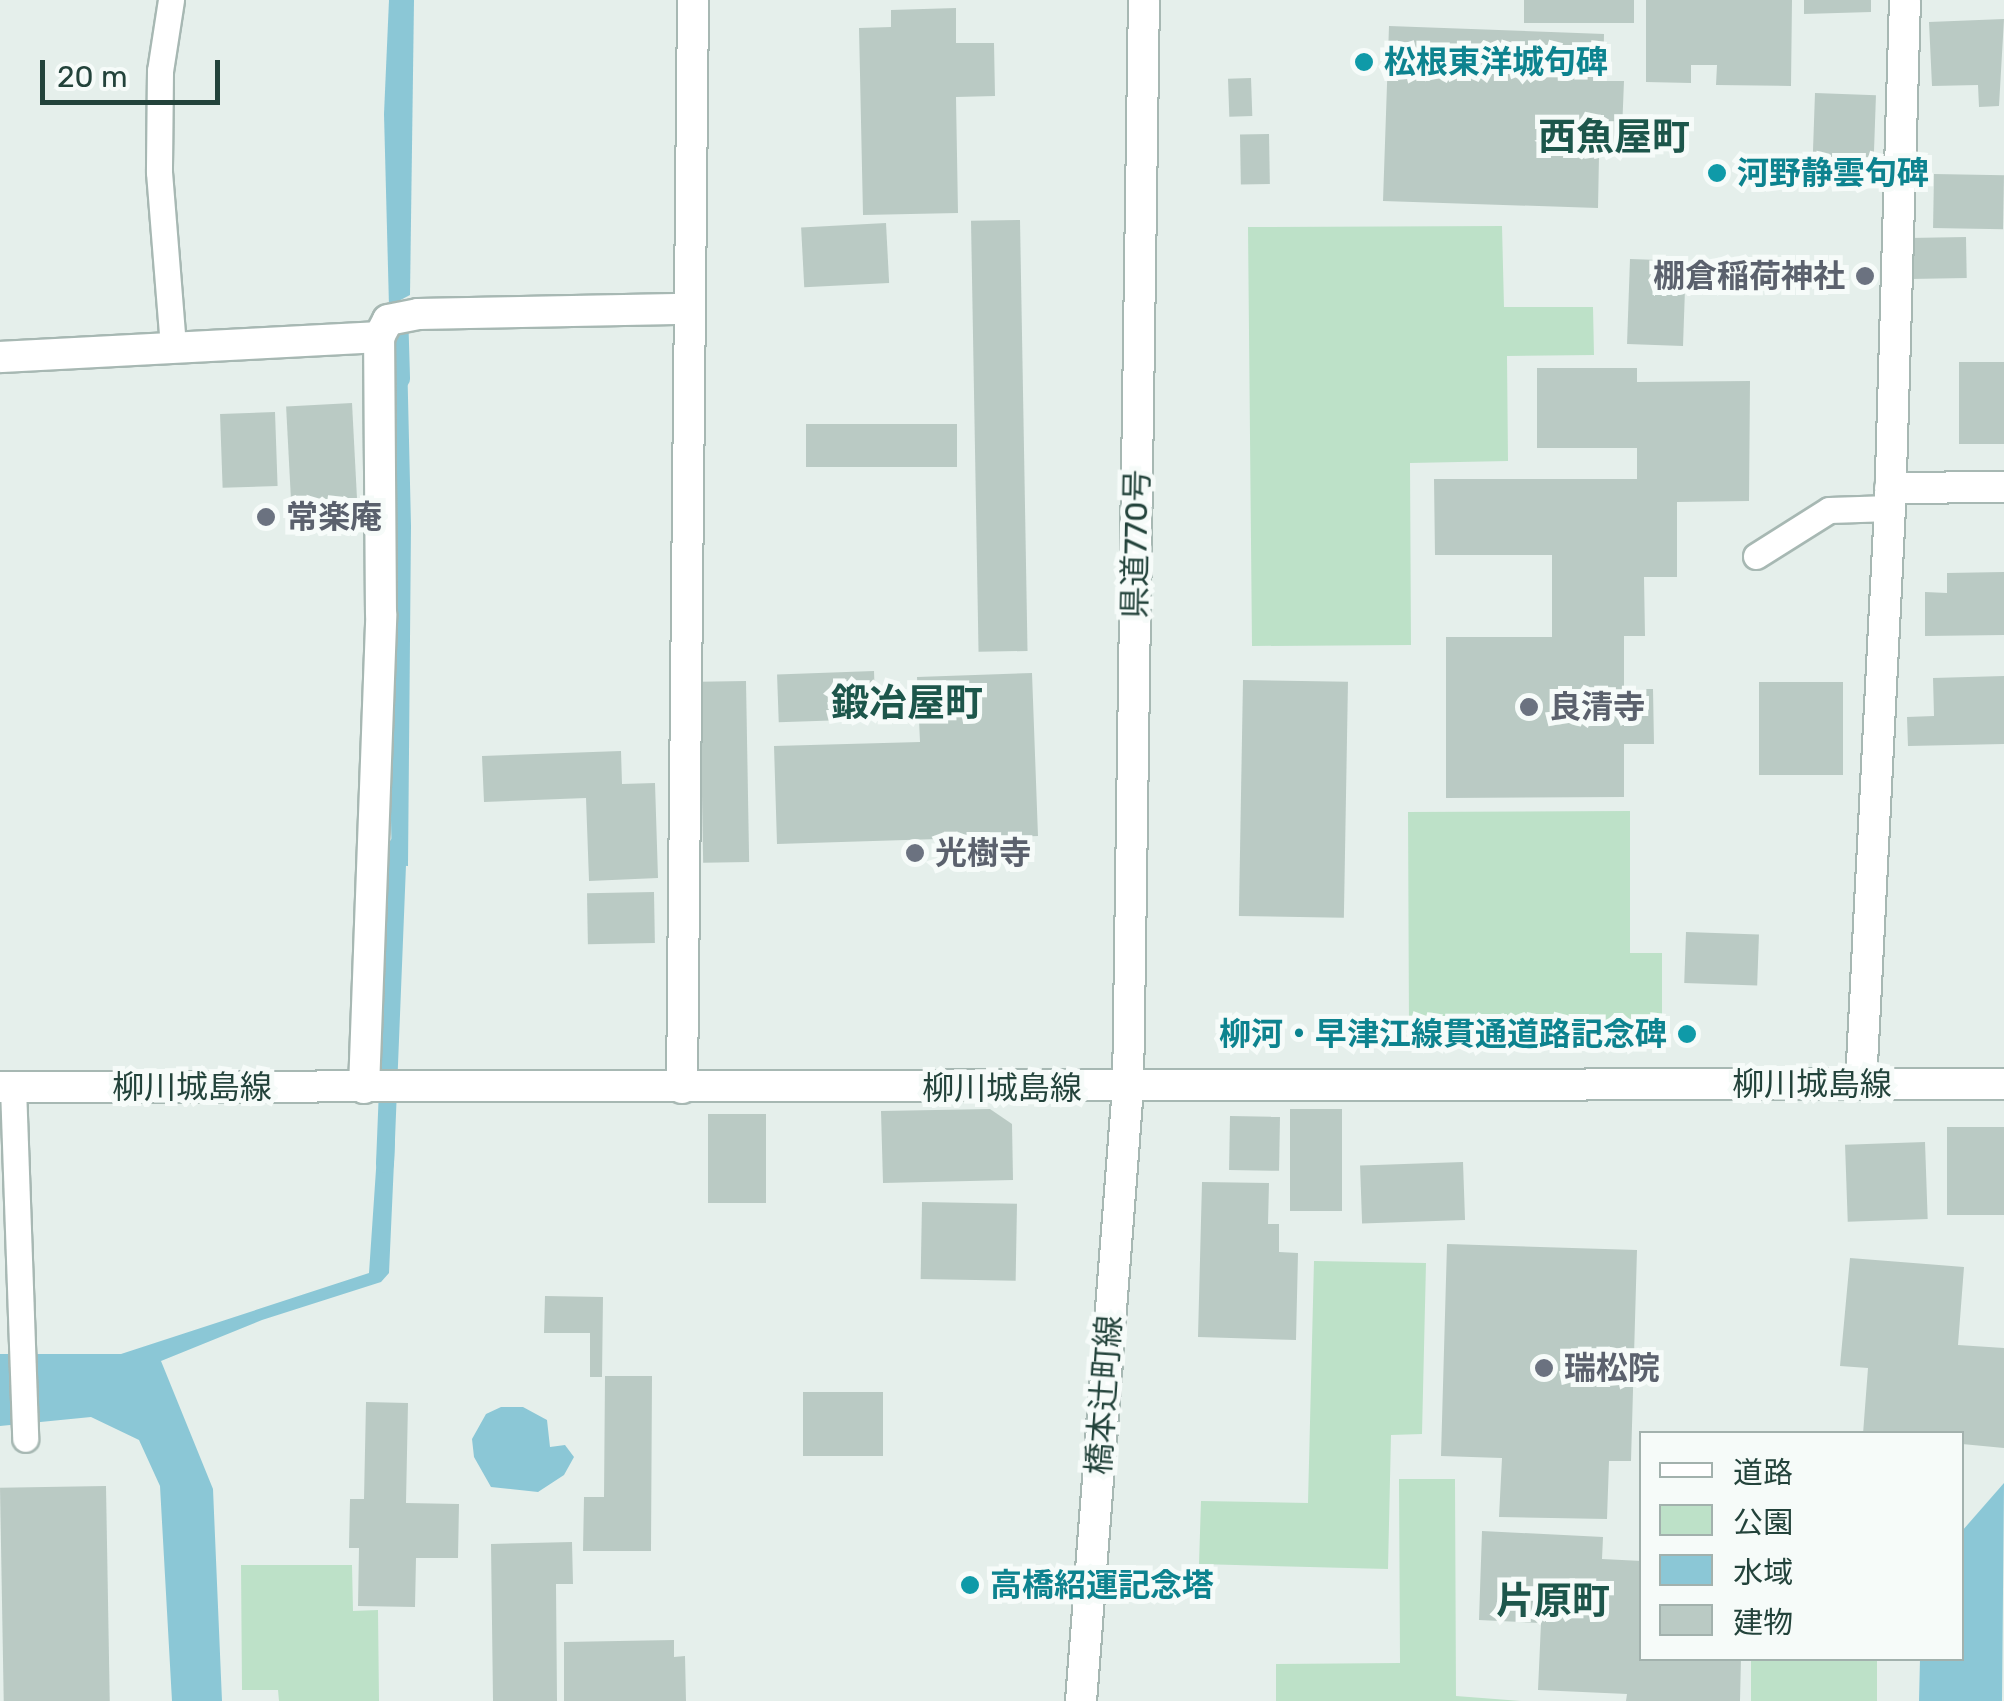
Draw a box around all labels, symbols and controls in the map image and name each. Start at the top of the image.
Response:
scale bar [45,40,225,102]
place label: 松根東洋城句碑 [1384,43,1608,81]
marker: 松根東洋城句碑 [1353,51,1375,73]
text: 20 m [57,59,128,95]
district label: 西魚屋町 [1538,115,1690,161]
place label: 河野静雲句碑 [1737,154,1929,192]
marker: 河野静雲句碑 [1706,162,1728,184]
place label: 棚倉稲荷神社 [1653,257,1845,295]
marker: 棚倉稲荷神社 [1854,265,1876,287]
street label: 県道770号 [1116,469,1156,619]
place label: 常楽庵 [286,498,382,536]
marker: 常楽庵 [255,506,277,528]
district label: 鍛冶屋町 [831,681,983,727]
place label: 良清寺 [1549,688,1645,726]
marker: 良清寺 [1518,696,1540,718]
place label: 光樹寺 [935,834,1031,872]
marker: 光樹寺 [904,842,926,864]
place label: 柳河・早津江線貫通道路記念碑 [1219,1015,1667,1053]
marker: 柳河・早津江線貫通道路記念碑 [1676,1023,1698,1045]
street label: 柳川城島線 [1732,1065,1892,1103]
street label: 柳川城島線 [112,1068,272,1106]
street label: 柳川城島線 [922,1069,1082,1107]
street label: 橋本辻町線 [1079,1314,1129,1476]
place label: 瑞松院 [1564,1349,1660,1387]
marker: 瑞松院 [1533,1357,1555,1379]
legend [1639,1431,1964,1661]
text: 道路 [1733,1455,1793,1491]
text: 公園 [1733,1505,1793,1541]
text: 水域 [1733,1555,1793,1591]
place label: 高橋紹運記念塔 [990,1566,1214,1604]
marker: 高橋紹運記念塔 [959,1574,981,1596]
district label: 片原町 [1496,1579,1610,1625]
text: 建物 [1733,1605,1793,1641]

